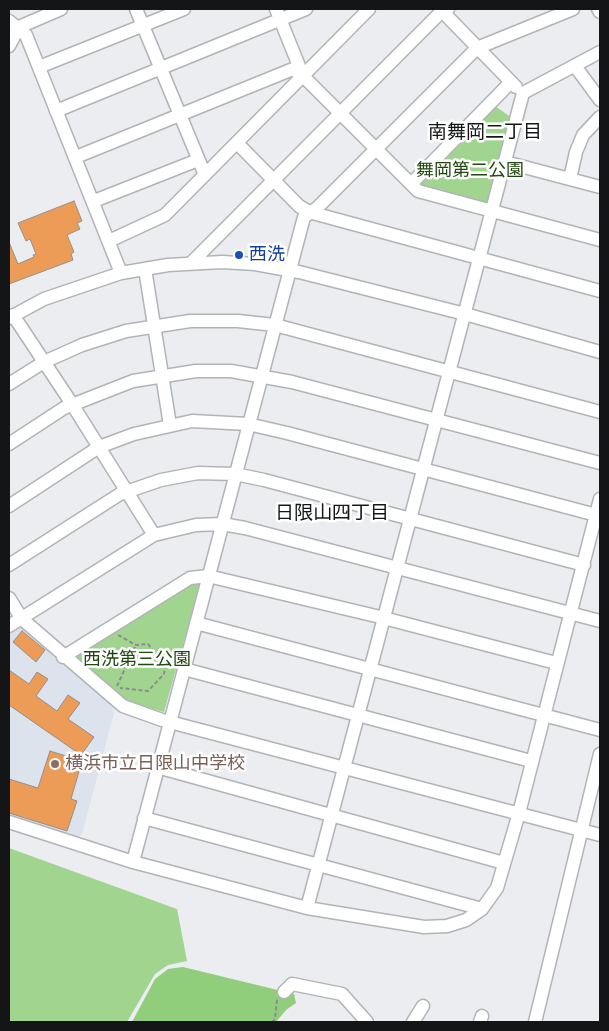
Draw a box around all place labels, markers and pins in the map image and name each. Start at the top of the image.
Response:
place label: 西洗 [249,244,285,266]
marker: 西洗 [233,249,245,261]
place label: 横浜市立日限山中学校 [65,753,245,775]
marker: 横浜市立日限山中学校 [49,758,61,770]

